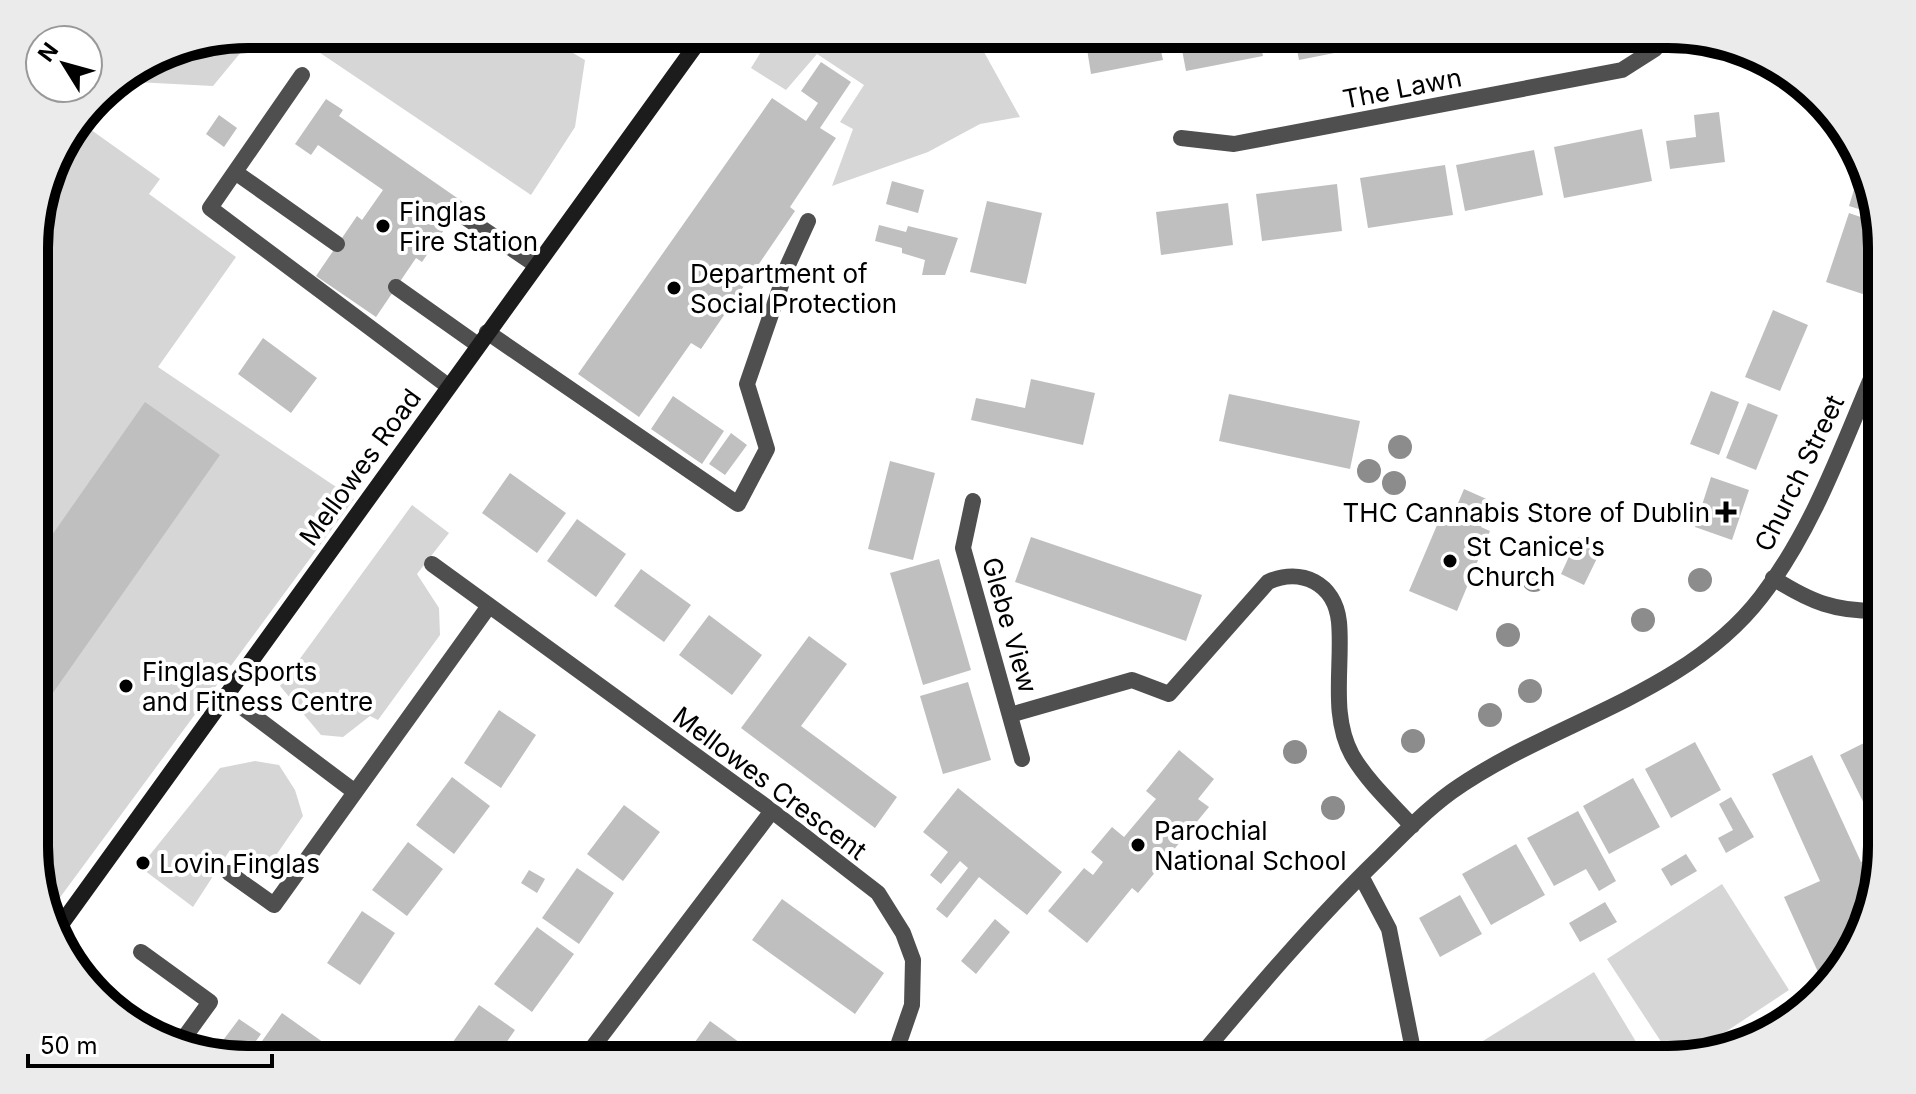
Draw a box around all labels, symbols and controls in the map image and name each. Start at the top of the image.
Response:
north arrow [24,24,104,104]
text: N [33,37,63,66]
street label: The Lawn [1340,61,1464,115]
place label: Finglas Fire Station [399,196,538,257]
marker: Finglas Fire Station [374,217,392,235]
place label: Department of Social Protection [690,258,897,319]
marker: Department of Social Protection [665,279,683,297]
street label: Mellowes Road [293,383,427,551]
street label: Church Street [1748,390,1850,556]
place label: THC Cannabis Store of Dublin [1343,497,1710,528]
marker: THC Cannabis Store of Dublin [1717,503,1735,521]
place label: St Canice's Church [1466,531,1605,592]
marker: St Canice's Church [1441,552,1459,570]
street label: Glebe View [976,554,1044,696]
place label: Finglas Sports and Fitness Centre [142,656,373,717]
marker: Finglas Sports and Fitness Centre [117,677,135,695]
street label: Mellowes Crescent [667,700,873,866]
place label: Parochial National School [1154,815,1347,876]
marker: Parochial National School [1129,836,1147,854]
place label: Lovin Finglas [159,848,320,879]
marker: Lovin Finglas [134,854,152,872]
scale bar [28,1018,272,1068]
text: 50 m [40,1031,98,1060]

